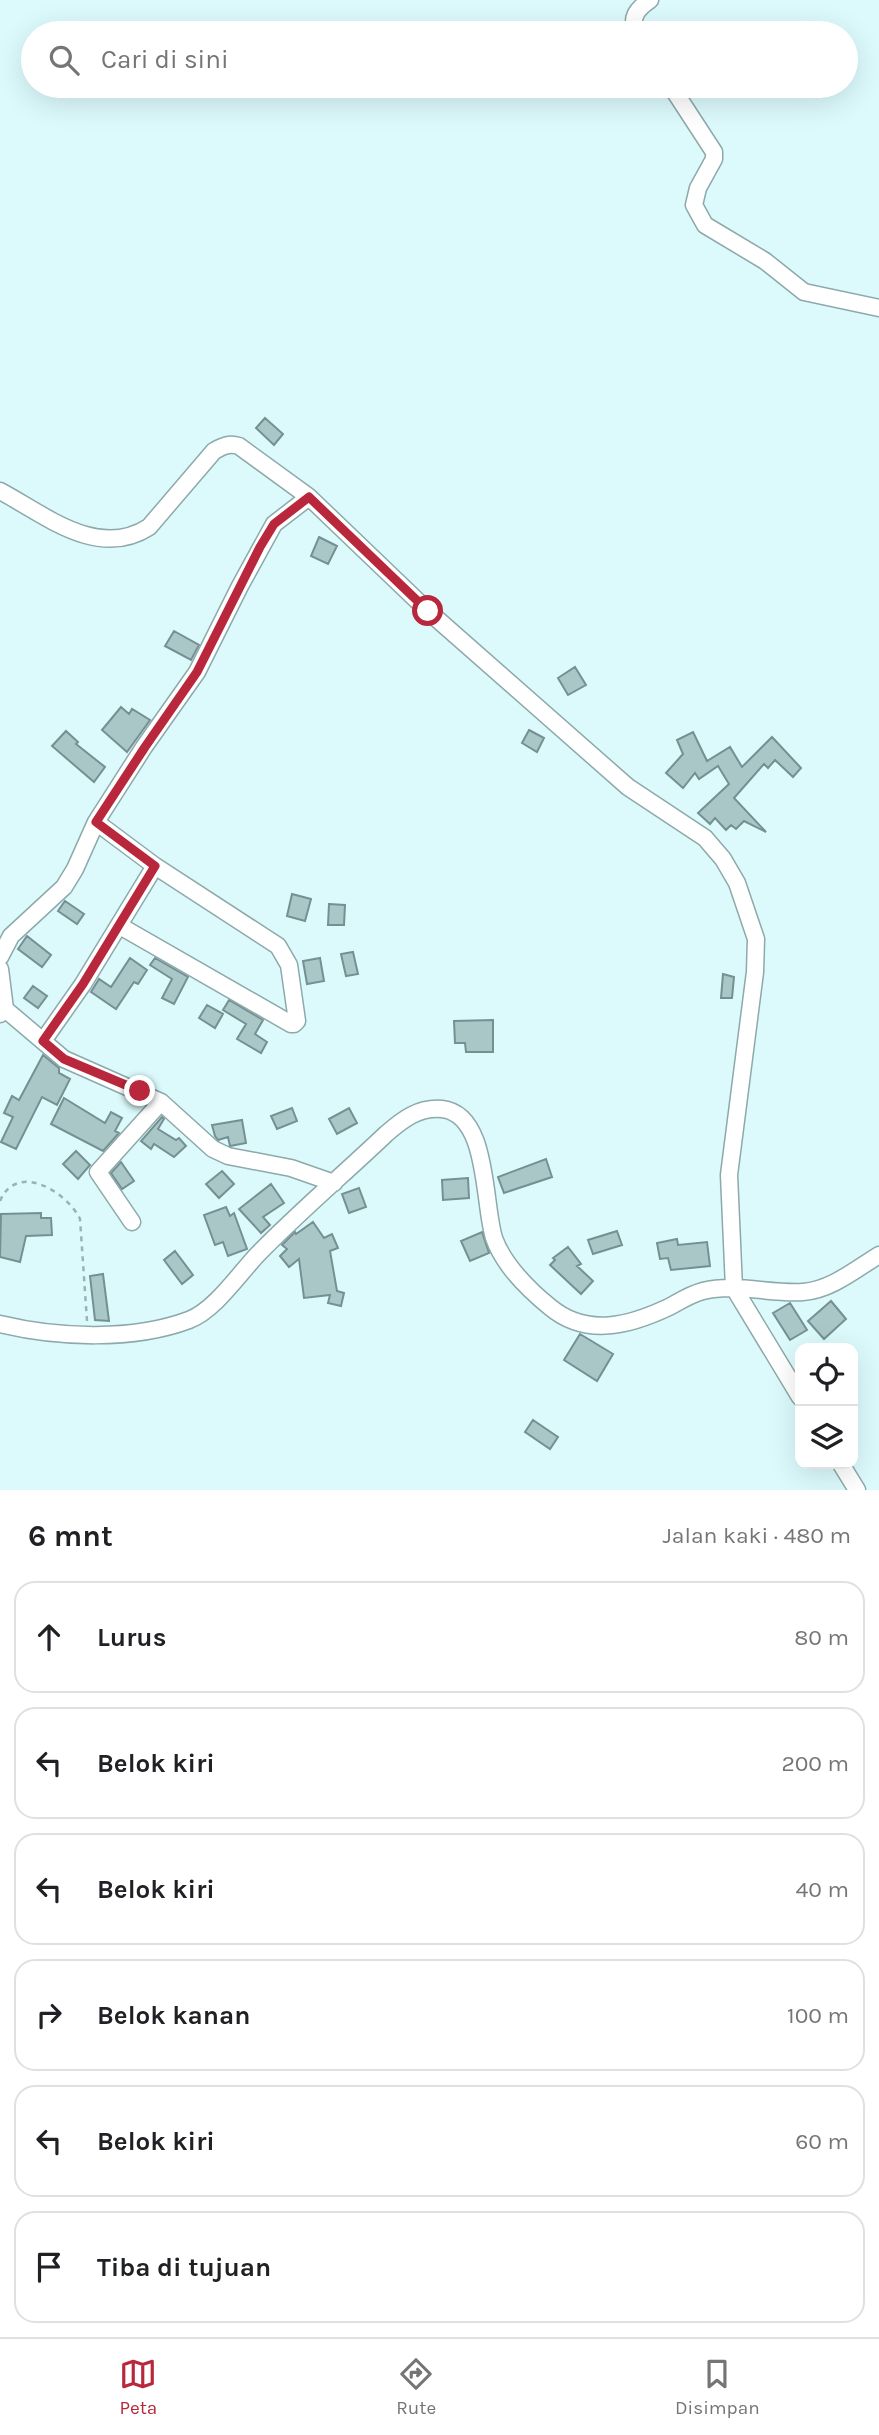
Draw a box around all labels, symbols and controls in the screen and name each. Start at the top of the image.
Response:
search box [21,21,858,98]
icon: search [45,41,83,79]
text: Cari di sini [101,44,229,75]
route start [412,595,443,626]
route end [124,1075,155,1106]
map controls [795,1343,858,1469]
button: locate [795,1343,858,1406]
button: layers [795,1406,858,1469]
text: 6 mnt [28,1518,113,1554]
text: Jalan kaki · 480 m [663,1522,851,1549]
icon: ahead [30,1618,68,1656]
text: Lurus [97,1622,166,1653]
text: 80 m [794,1624,849,1651]
icon: left [30,1744,68,1782]
text: Belok kiri [97,1748,215,1779]
text: 200 m [781,1750,849,1777]
icon: left [30,1870,68,1908]
text: Belok kiri [97,1874,215,1905]
text: 40 m [796,1876,849,1903]
icon: right [30,1996,68,2034]
text: Belok kanan [97,2000,250,2031]
text: 100 m [787,2002,849,2029]
icon: left [30,2122,68,2160]
text: Belok kiri [97,2126,215,2157]
text: 60 m [795,2128,849,2155]
icon: arrive [30,2248,68,2286]
text: Tiba di tujuan [97,2252,271,2283]
tab: Peta [119,2355,157,2419]
tab: Rute [396,2355,436,2419]
tab: Disimpan [675,2355,760,2419]

